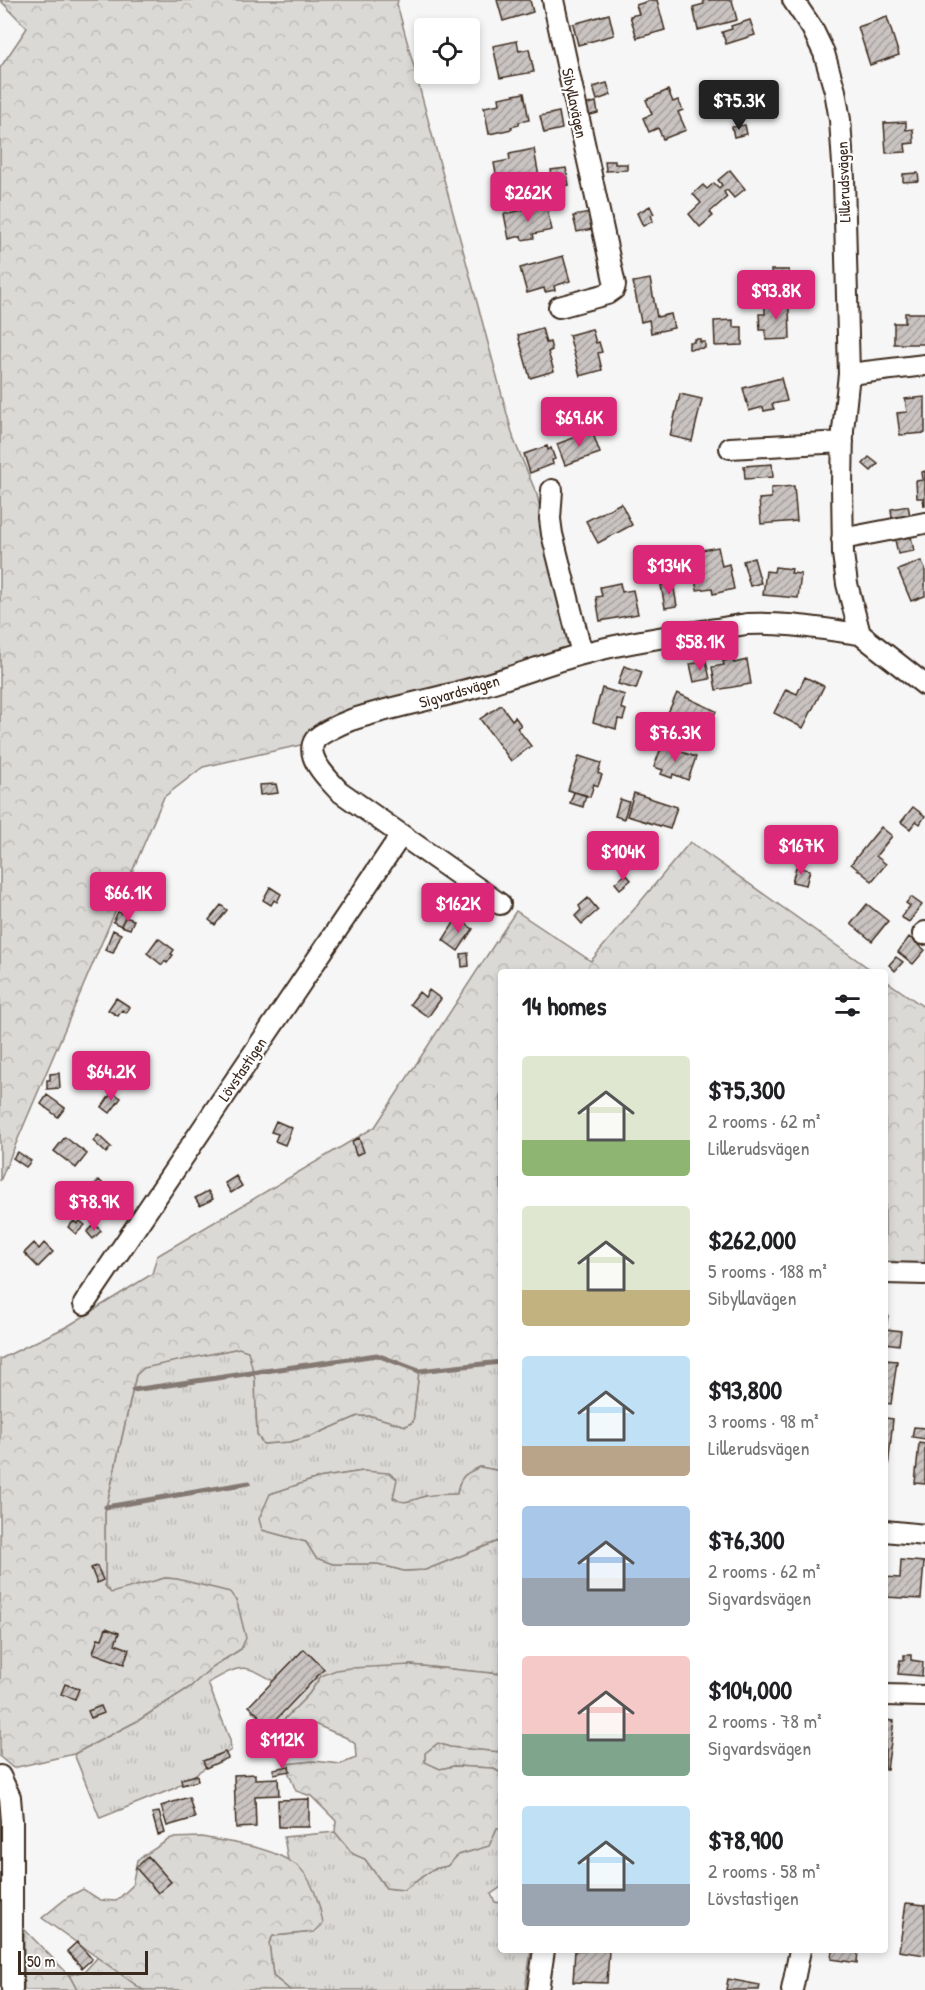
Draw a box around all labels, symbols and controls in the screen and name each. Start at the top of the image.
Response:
map controls [414,18,480,84]
button: locate [414,18,480,84]
street label: Sibyllavägen [557,66,593,140]
pin: $75.3K [690,80,788,131]
text: $75.3K [713,86,765,113]
street label: Lillerudsvägen [831,141,855,223]
pin: $262K [486,172,570,223]
text: $262K [504,178,552,205]
pin: $93.8K [727,270,825,321]
text: $93.8K [751,276,801,303]
pin: $69.6K [530,397,628,448]
text: $69.6K [555,403,603,430]
pin: $134K [627,545,711,596]
text: $134K [647,551,691,578]
pin: $58.1K [651,621,749,672]
text: $58.1K [675,627,725,654]
street label: Sigvardsvägen [416,669,502,713]
pin: $76.3K [626,712,724,763]
text: $76.3K [649,718,701,745]
pin: $167K [759,825,843,876]
pin: $104K [581,831,665,882]
text: $167K [778,831,824,858]
text: $104K [601,837,645,864]
pin: $66.1K [79,872,177,923]
text: $66.1K [104,878,152,905]
pin: $162K [416,883,500,934]
text: $162K [435,889,481,916]
text: 14 homes [522,988,607,1023]
icon: filters [831,989,864,1022]
street label: Lövstastigen [213,1033,271,1105]
pin: $64.2K [62,1051,160,1102]
text: $64.2K [86,1057,136,1084]
text: $75,300 [708,1072,785,1107]
icon: home [570,1080,642,1152]
text: 2 rooms · 62 m² [708,1107,820,1134]
text: Lillerudsvägen [708,1134,809,1161]
pin: $78.9K [45,1181,143,1232]
text: $78.9K [69,1187,119,1214]
text: $262,000 [708,1222,796,1257]
icon: home [570,1230,642,1302]
text: 5 rooms · 188 m² [708,1257,827,1284]
text: Sibyllavägen [708,1284,797,1311]
text: $93,800 [708,1372,782,1407]
icon: home [570,1380,642,1452]
text: 3 rooms · 98 m² [708,1407,819,1434]
text: Lillerudsvägen [708,1434,809,1461]
text: $76,300 [708,1522,785,1557]
icon: home [570,1530,642,1602]
text: 2 rooms · 62 m² [708,1557,820,1584]
text: Sigvardsvägen [708,1584,811,1611]
text: $104,000 [708,1672,792,1707]
icon: home [570,1680,642,1752]
text: 2 rooms · 78 m² [708,1707,822,1734]
pin: $112K [240,1719,324,1770]
text: $112K [260,1725,304,1752]
text: Sigvardsvägen [708,1734,811,1761]
text: $78,900 [708,1822,783,1857]
icon: home [570,1830,642,1902]
text: 2 rooms · 58 m² [708,1857,820,1884]
text: Lövstastigen [708,1884,799,1911]
scale bar [18,1948,148,1976]
text: 50 m [27,1950,56,1972]

